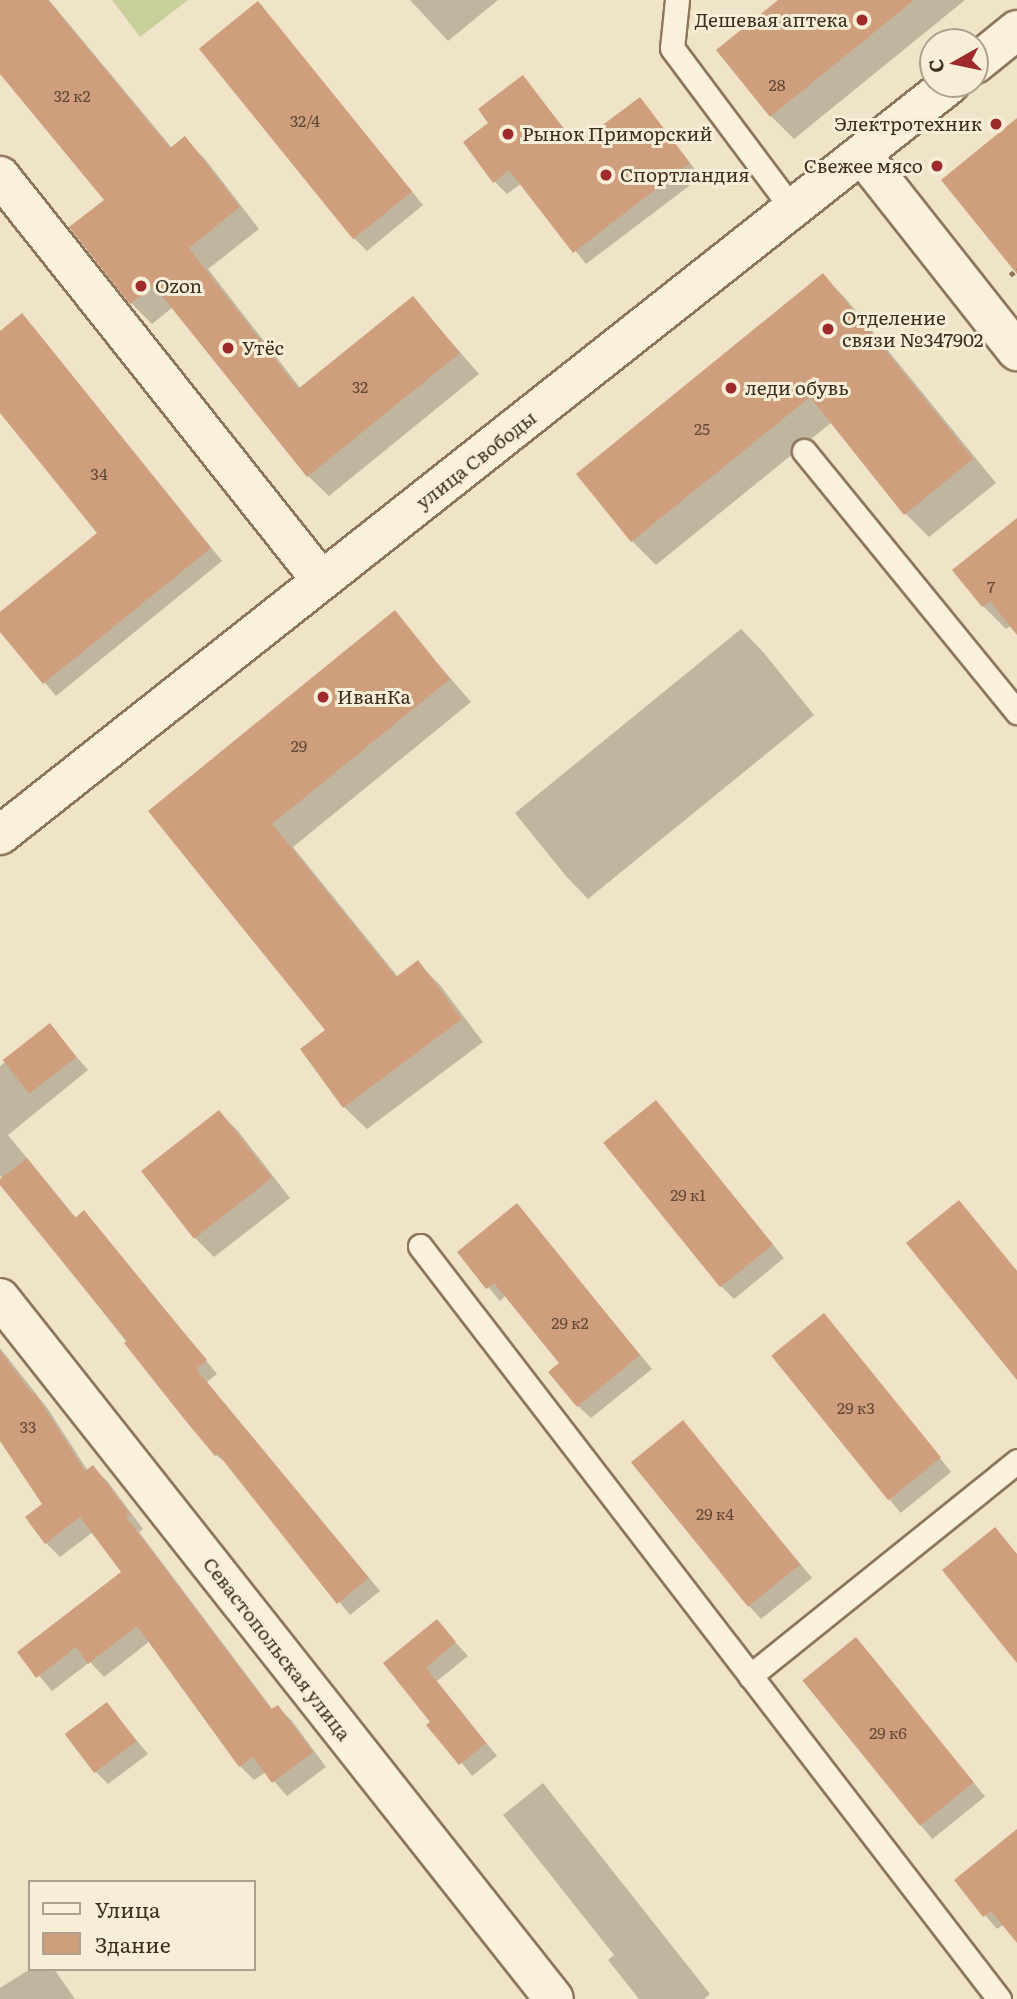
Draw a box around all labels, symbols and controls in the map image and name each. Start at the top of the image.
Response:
place label: Дешевая аптека [695,9,848,31]
marker: Дешевая аптека [854,12,870,28]
north arrow [919,28,989,98]
text: С [920,57,950,75]
house number: 28 [769,74,785,94]
house number: 32 к2 [53,85,91,105]
house number: 32/4 [290,110,320,130]
place label: Электротехник [834,113,982,135]
marker: Электротехник [988,116,1004,132]
place label: Рынок Приморский [522,123,712,145]
marker: Рынок Приморский [500,126,516,142]
place label: Свежее мясо [804,155,923,177]
marker: Свежее мясо [929,158,945,174]
place label: Спортландия [620,164,750,186]
marker: Спортландия [598,167,614,183]
place label: Ozon [155,275,202,297]
marker: Ozon [133,278,149,294]
place label: Отделение связи №347902 [842,307,983,351]
marker: Отделение связи №347902 [820,321,836,337]
place label: Утёс [242,337,284,359]
marker: Утёс [220,340,236,356]
house number: 32 [352,376,368,396]
place label: леди обувь [745,377,849,399]
marker: леди обувь [723,380,739,396]
street label: улица Свободы [411,406,541,514]
house number: 25 [694,418,710,438]
house number: 34 [90,463,108,483]
house number: 7 [987,576,995,596]
place label: ИванКа [337,686,411,708]
marker: ИванКа [315,689,331,705]
house number: 29 [291,735,307,755]
house number: 29 к1 [670,1184,706,1204]
house number: 29 к2 [551,1312,589,1332]
house number: 29 к3 [837,1397,875,1417]
house number: 33 [20,1416,36,1436]
house number: 29 к4 [696,1503,734,1523]
street label: Севастопольская улица [198,1553,356,1745]
house number: 29 к6 [869,1722,907,1742]
legend [28,1880,256,1971]
text: Улица [95,1893,160,1924]
text: Здание [95,1928,171,1959]

